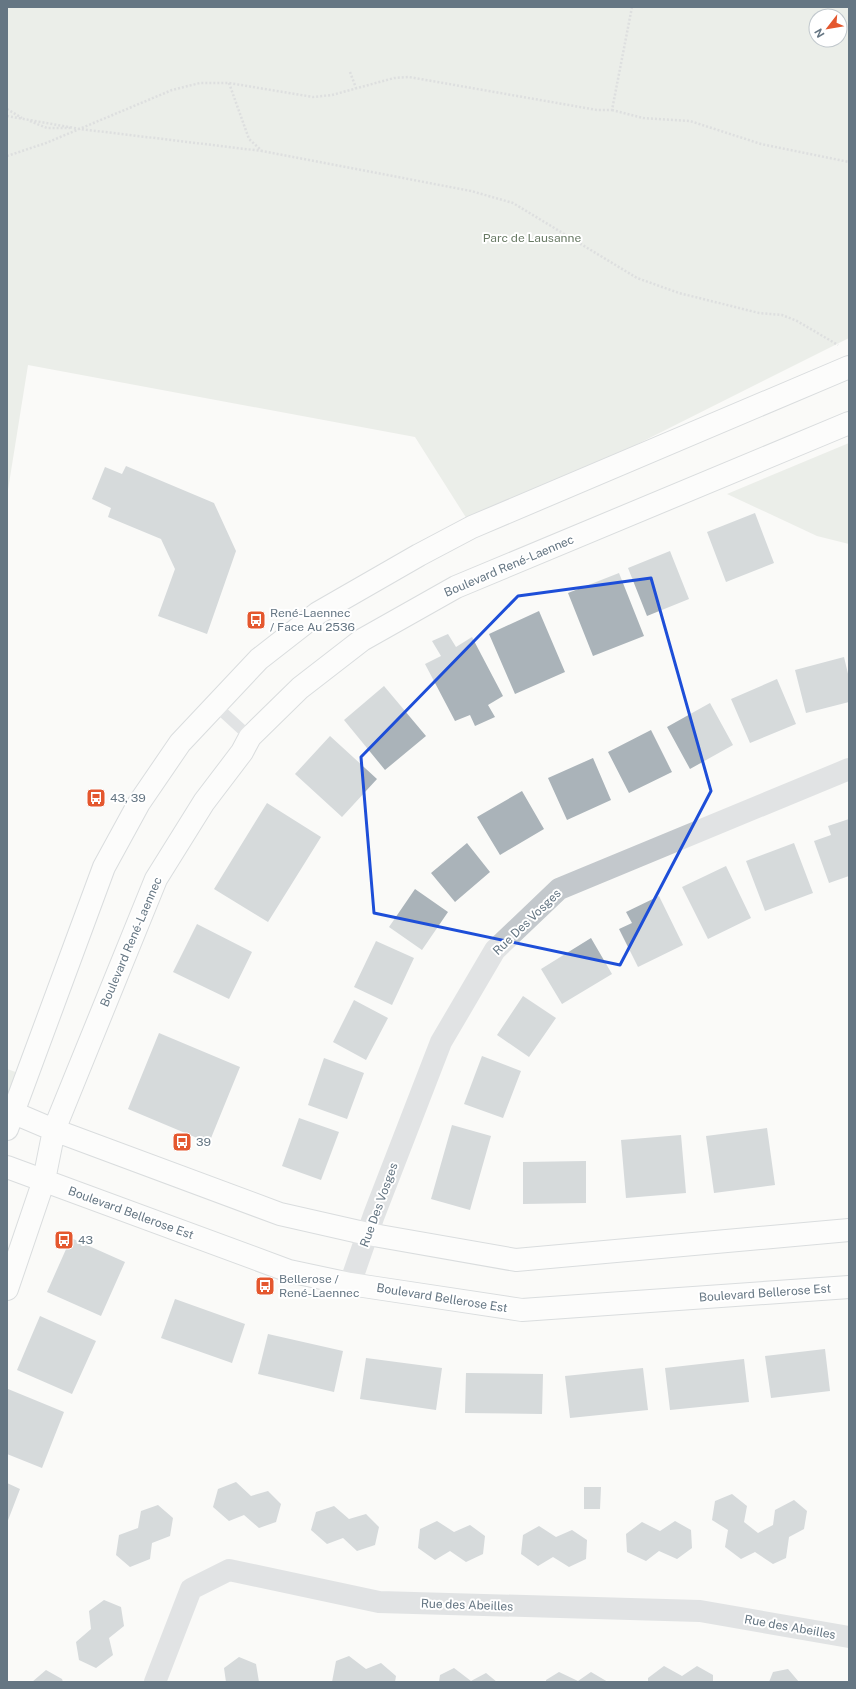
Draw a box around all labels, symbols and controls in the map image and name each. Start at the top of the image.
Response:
north arrow [808,8,848,48]
text: N [812,26,827,40]
park label: Parc de Lausanne [483,231,581,245]
street label: Boulevard René-Laennec [442,532,576,600]
place label: René-Laennec / Face Au 2536 [270,606,355,634]
bus stop icon: René-Laennec / Face Au 2536 [245,609,267,631]
bus stop icon: 43, 39 [85,787,107,809]
place label: 43, 39 [110,791,146,805]
street label: Boulevard René-Laennec [97,875,165,1009]
street label: Rue Des Vosges [490,886,564,958]
bus stop icon: 39 [171,1131,193,1153]
place label: 39 [196,1135,211,1149]
street label: Rue Des Vosges [357,1161,401,1249]
street label: Boulevard Bellerose Est [66,1184,196,1242]
bus stop icon: 43 [53,1229,75,1251]
place label: 43 [78,1233,93,1247]
place label: Bellerose / René-Laennec [279,1272,359,1300]
bus stop icon: Bellerose / René-Laennec [254,1275,276,1297]
street label: Boulevard Bellerose Est [375,1281,509,1315]
street label: Boulevard Bellerose Est [698,1281,832,1305]
street label: Rue des Abeilles [421,1596,513,1614]
street label: Rue des Abeilles [743,1612,837,1642]

